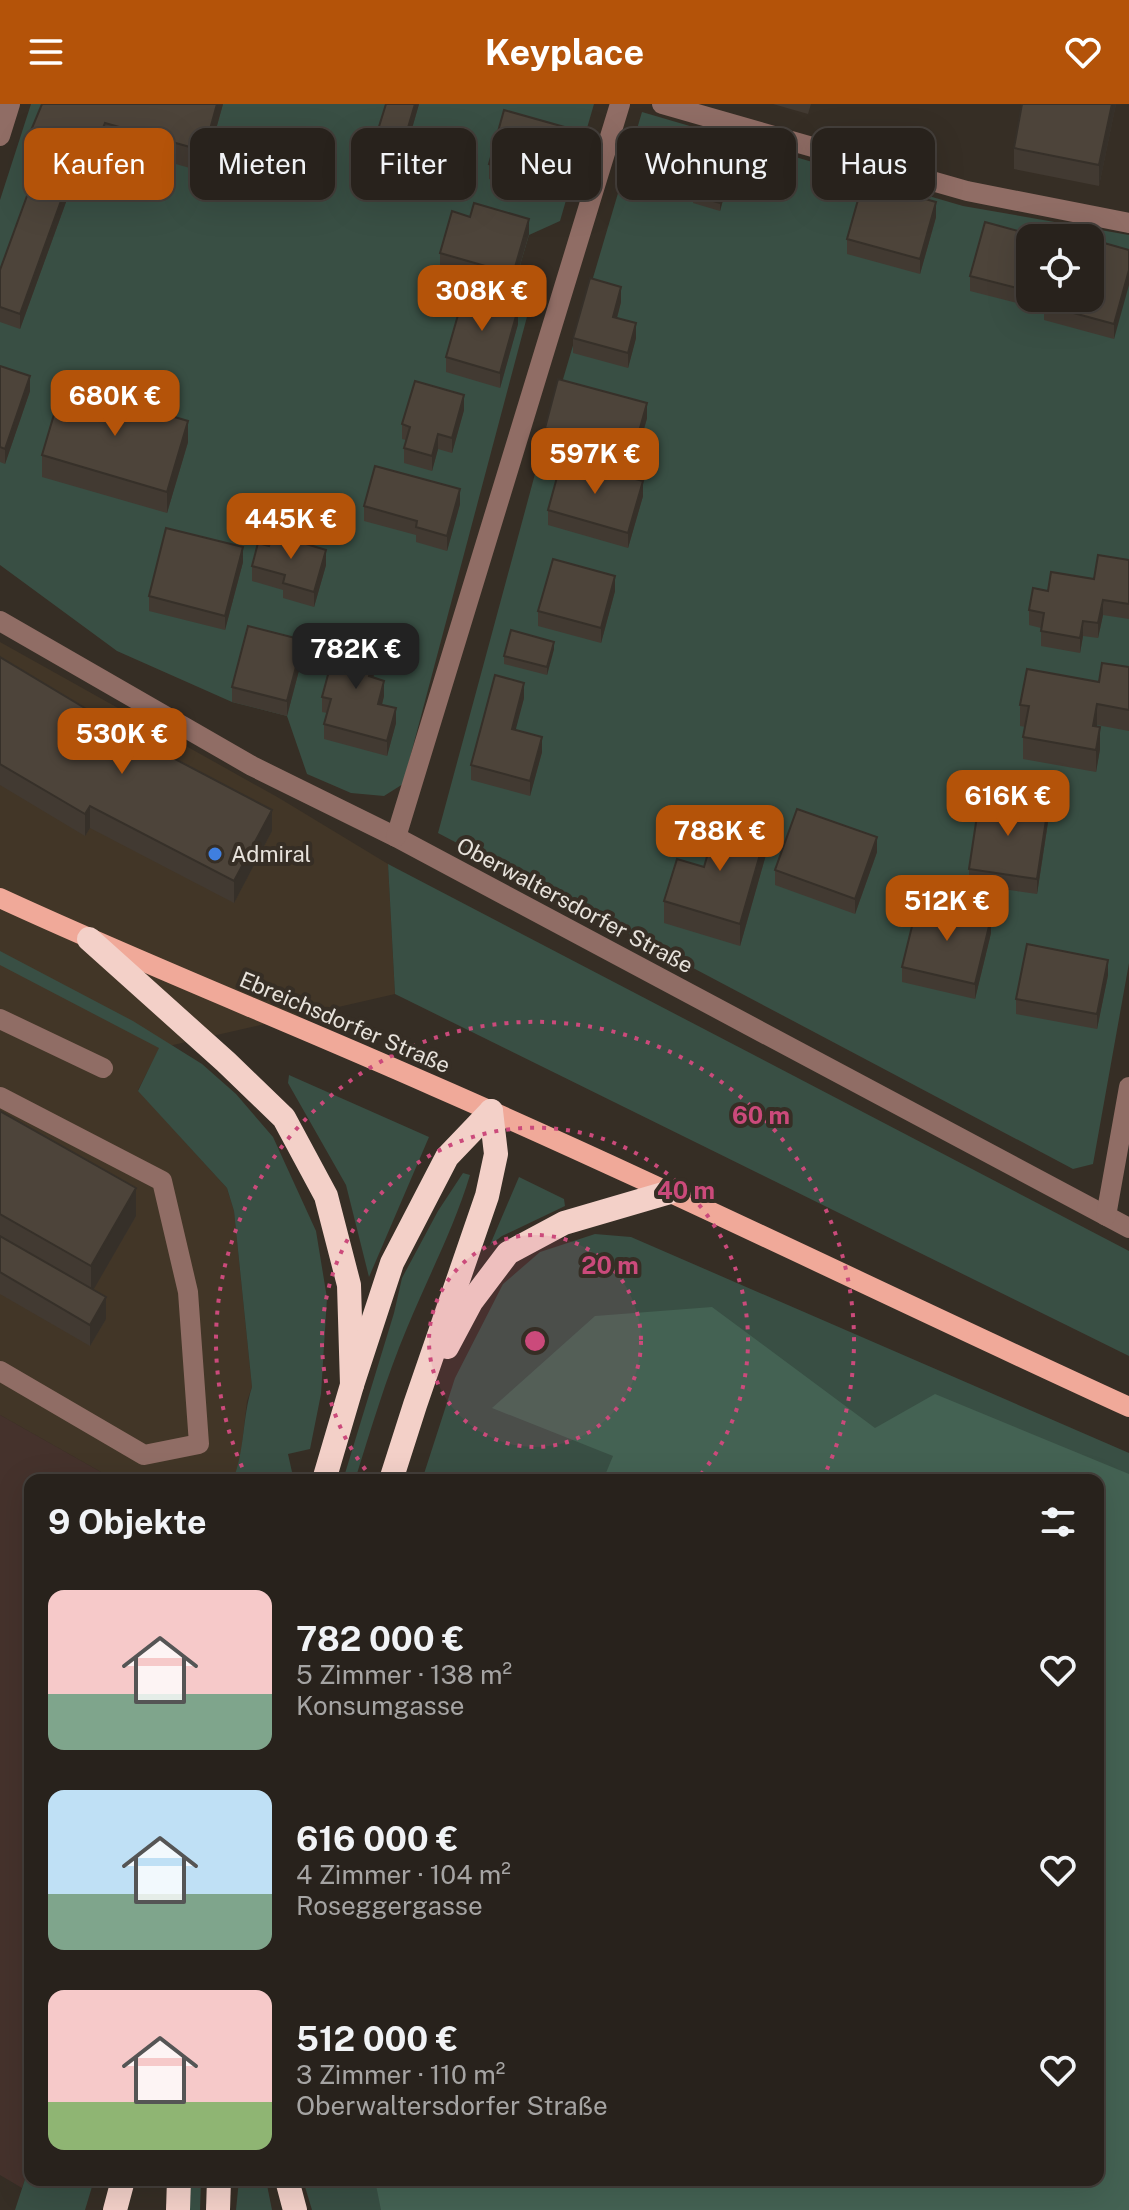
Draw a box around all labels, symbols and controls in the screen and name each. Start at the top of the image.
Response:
icon: menu [24,30,68,74]
icon: heart [1061,30,1105,74]
text: Keyplace [485,31,644,73]
chip: Kaufen [24,128,174,200]
chip: Mieten [190,128,335,200]
chip: Filter [351,128,476,200]
chip: Neu [492,128,601,200]
chip: Wohnung [617,128,796,200]
chip: Haus [812,128,935,200]
map controls [1016,224,1104,312]
button: locate [1016,224,1104,312]
pin: 308K € [417,265,547,333]
text: 308K € [436,275,528,306]
pin: 680K € [50,370,180,438]
text: 680K € [69,380,161,411]
pin: 597K € [530,428,660,496]
text: 597K € [549,438,641,469]
pin: 445K € [226,493,356,561]
text: 445K € [245,503,337,534]
pin: 782K € [291,623,421,691]
text: 782K € [310,633,402,664]
pin: 530K € [57,708,187,776]
text: 530K € [76,718,168,749]
pin: 616K € [943,770,1073,838]
text: 616K € [965,780,1051,811]
pin: 788K € [655,805,785,873]
text: 788K € [674,815,766,846]
street label: Oberwaltersdorfer Straße [452,832,698,978]
place label: Admiral [231,841,311,867]
marker: Admiral [206,845,224,863]
pin: 512K € [882,875,1012,943]
text: 512K € [904,885,990,916]
street label: Ebreichsdorfer Straße [236,966,454,1078]
text: 60 m [732,1101,790,1129]
text: 40 m [657,1176,715,1204]
text: 20 m [581,1251,639,1279]
centre of rings [521,1327,549,1355]
icon: filters [1036,1500,1080,1544]
text: 9 Objekte [48,1502,206,1542]
text: 782 000 € [296,1619,464,1659]
icon: home [112,1622,208,1718]
icon: heart [1036,1648,1080,1692]
text: 5 Zimmer · 138 m² [296,1659,512,1690]
text: Konsumgasse [296,1690,465,1721]
text: 616 000 € [296,1819,458,1859]
icon: home [112,1822,208,1918]
icon: heart [1036,1848,1080,1892]
text: 4 Zimmer · 104 m² [296,1859,511,1890]
text: Roseggergasse [296,1890,483,1921]
text: 512 000 € [296,2019,458,2059]
icon: home [112,2022,208,2118]
icon: heart [1036,2048,1080,2092]
text: 3 Zimmer · 110 m² [296,2059,505,2090]
text: Oberwaltersdorfer Straße [296,2090,608,2121]

